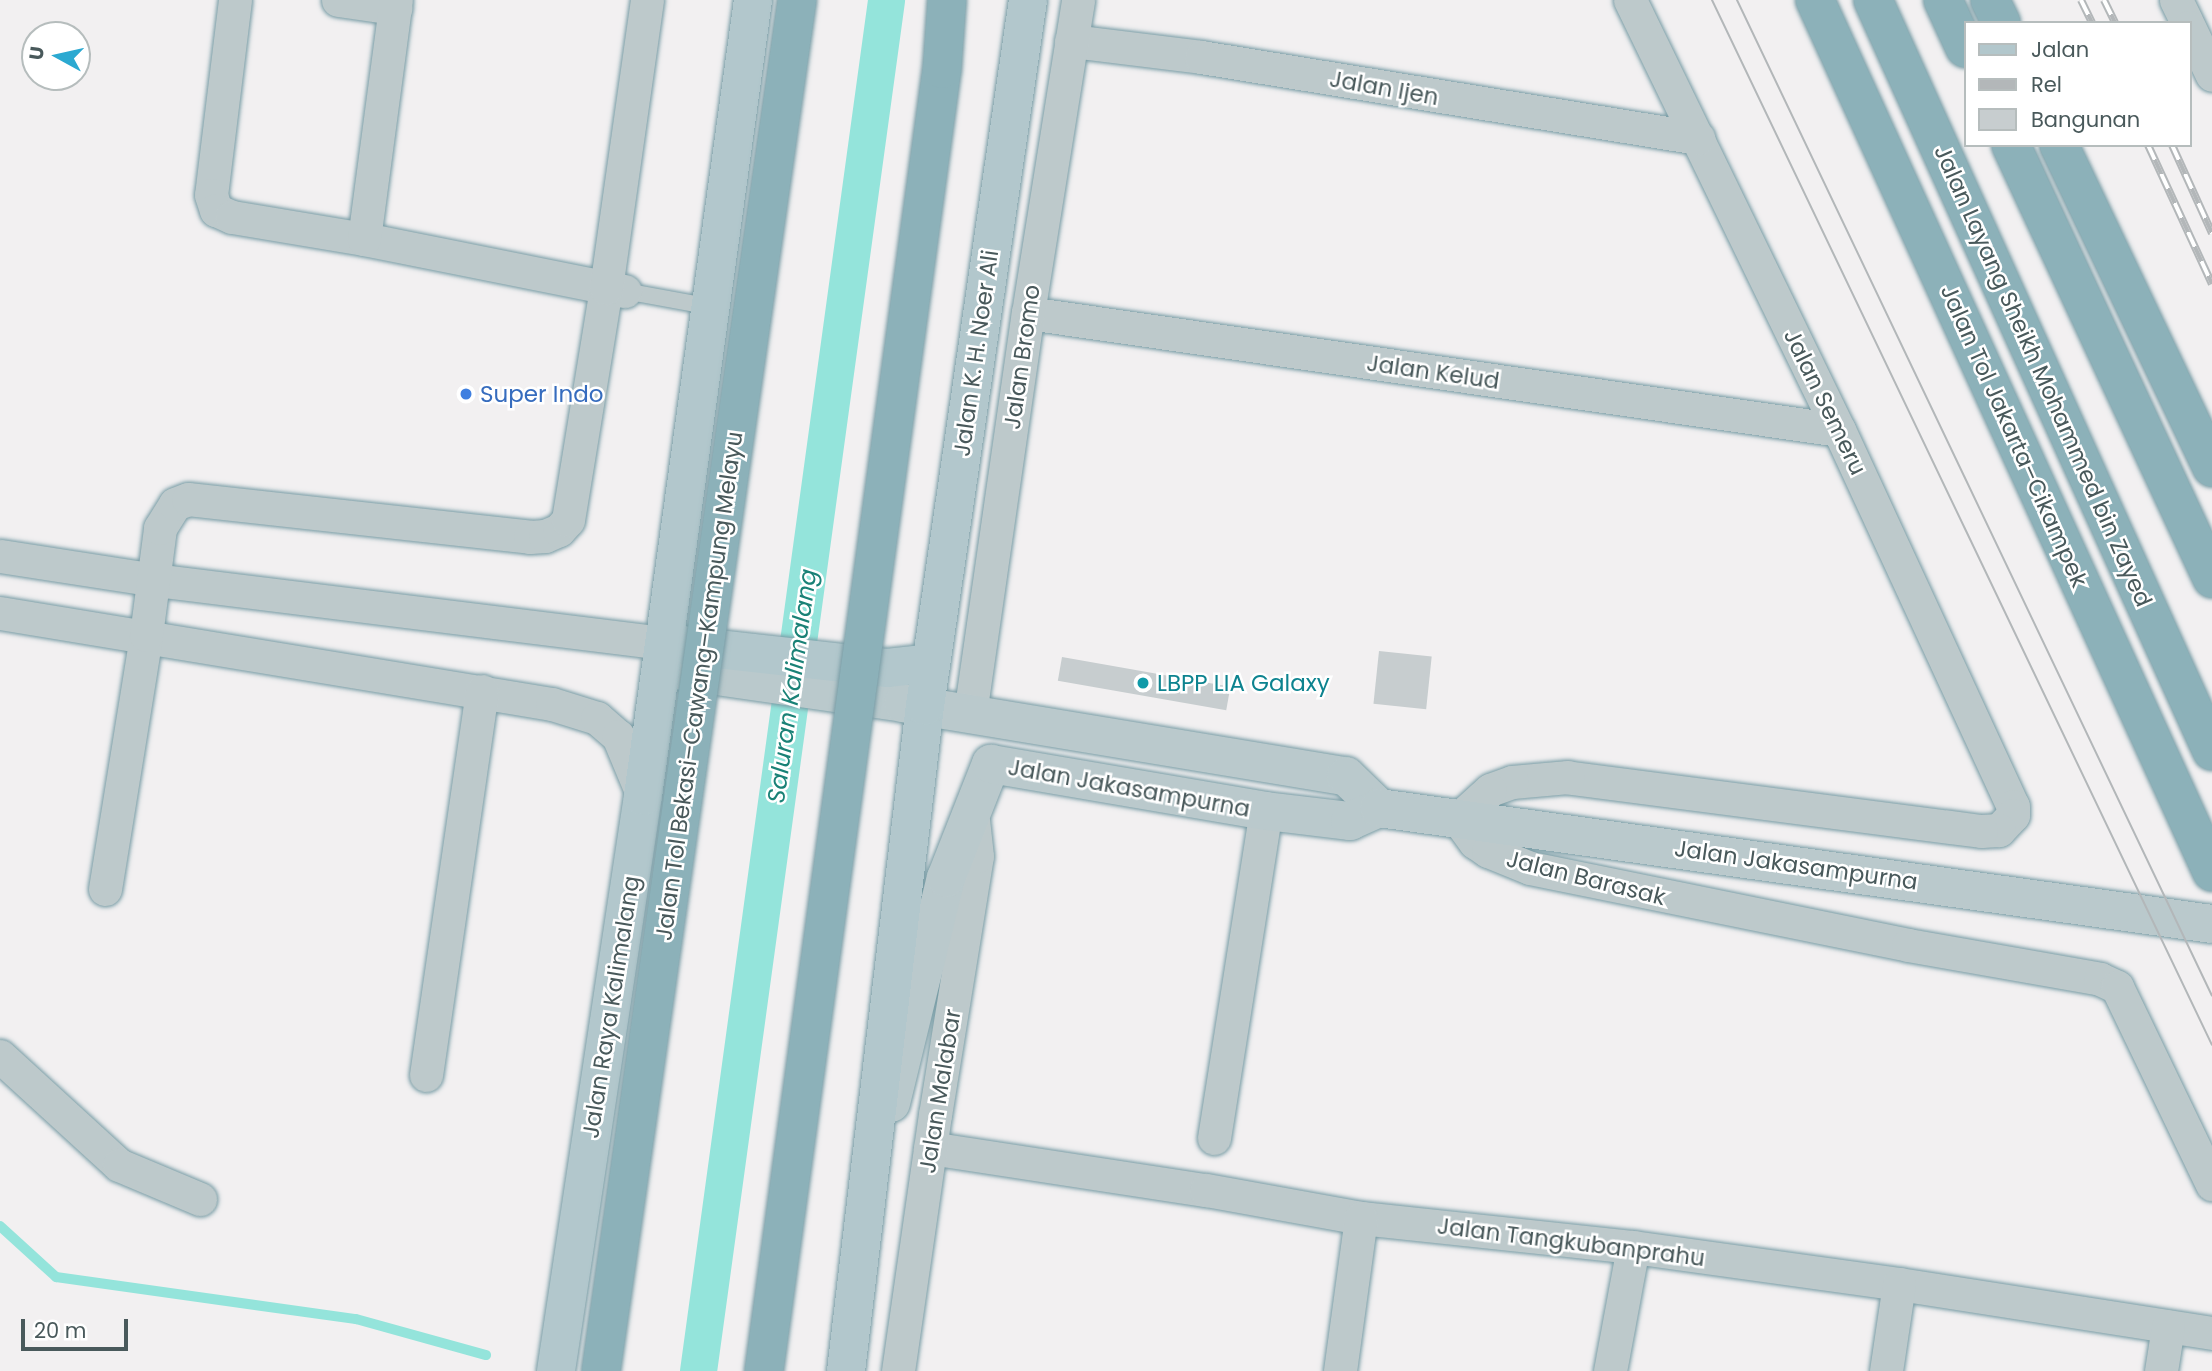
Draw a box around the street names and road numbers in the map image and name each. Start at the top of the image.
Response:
street label: Jalan Ijen [1327,65,1441,111]
street label: Jalan Layang Sheikh Mohammed bin Zayed [1928,141,2158,611]
street label: Jalan K. H. Noer Ali [948,248,1004,458]
street label: Jalan Tol Jakarta–Cikampek [1935,281,2093,591]
street label: Jalan Bromo [998,283,1046,431]
street label: Jalan Semeru [1778,325,1872,479]
street label: Jalan Kelud [1365,349,1501,395]
street label: Jalan Tol Bekasi–Cawang–Kampung Melayu [650,430,748,942]
street label: Jalan Jakasampurna [1006,753,1252,823]
street label: Jalan Jakasampurna [1673,834,1919,896]
street label: Jalan Barasak [1504,845,1668,911]
street label: Jalan Raya Kalimalang [577,874,645,1140]
street label: Jalan Malabar [913,1007,967,1175]
street label: Jalan Tangkubanprahu [1436,1212,1706,1272]

